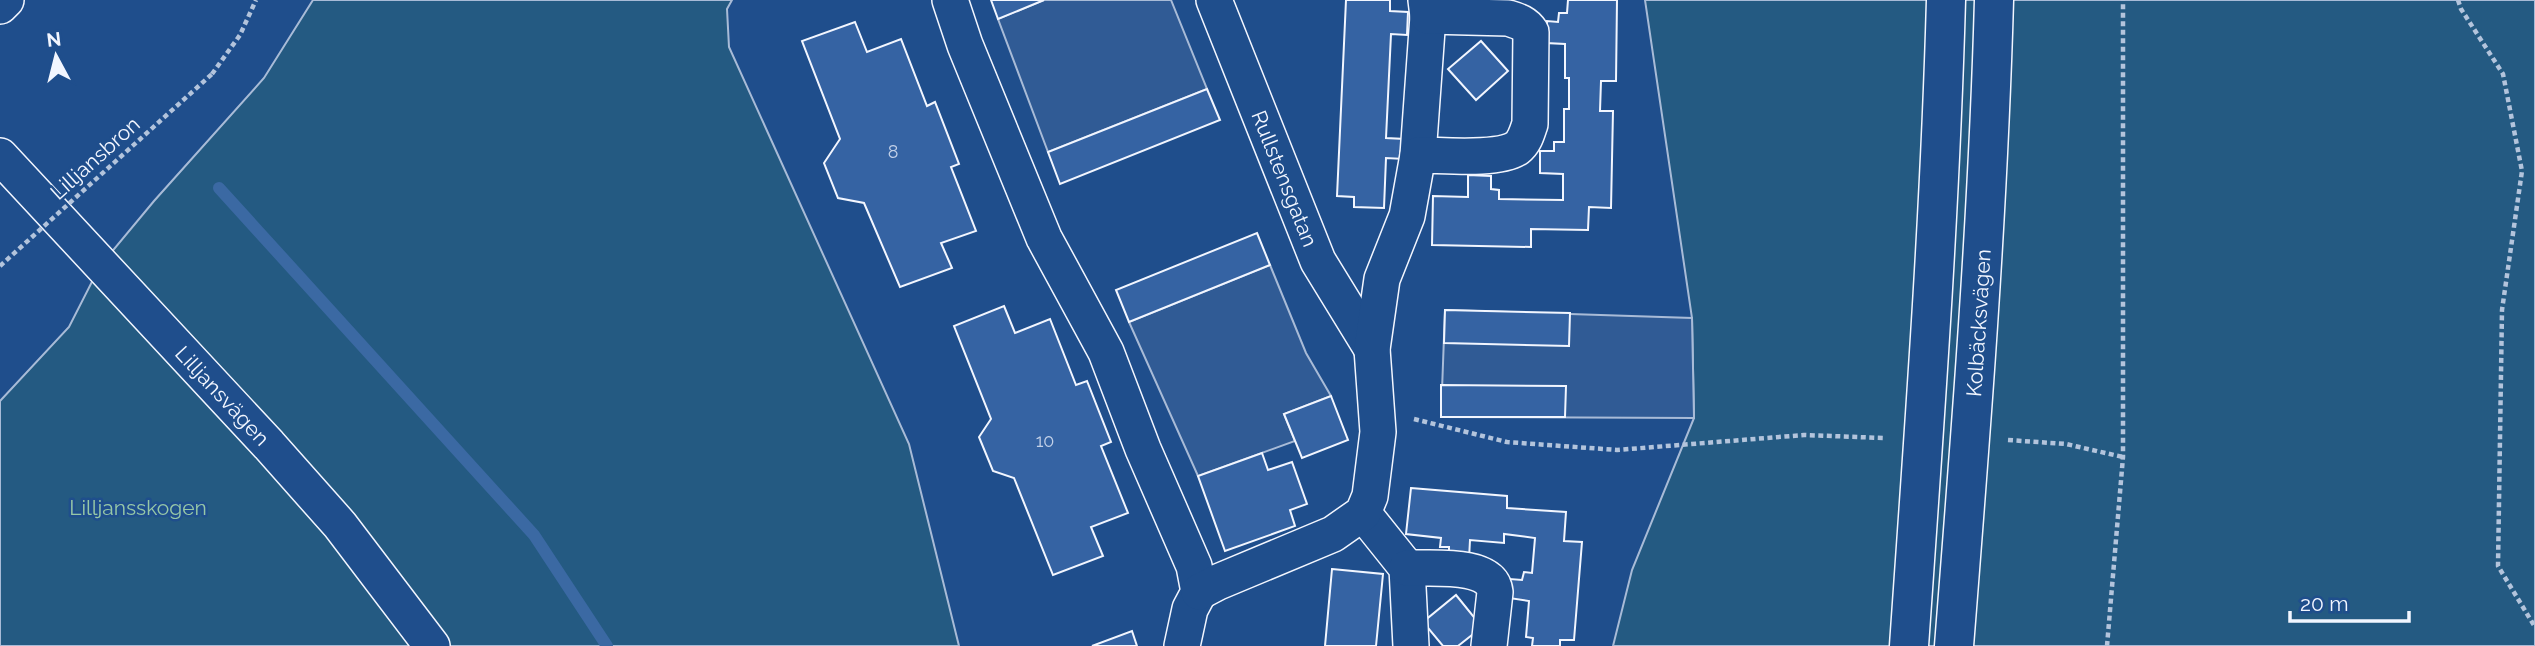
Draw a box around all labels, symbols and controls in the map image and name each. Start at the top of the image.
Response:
north arrow [21,21,91,91]
text: N [45,27,62,51]
street label: Rullstensgatan [1247,107,1323,250]
street label: Lilljansbron [45,111,145,205]
house number: 8 [888,141,898,162]
street label: Kolbäcksvägen [1961,248,1995,398]
street label: Lilljansvägen [171,341,275,450]
house number: 10 [1036,430,1054,451]
park label: Lilljansskogen [69,495,207,520]
scale bar [2290,580,2409,624]
text: 20 m [2300,591,2348,616]

